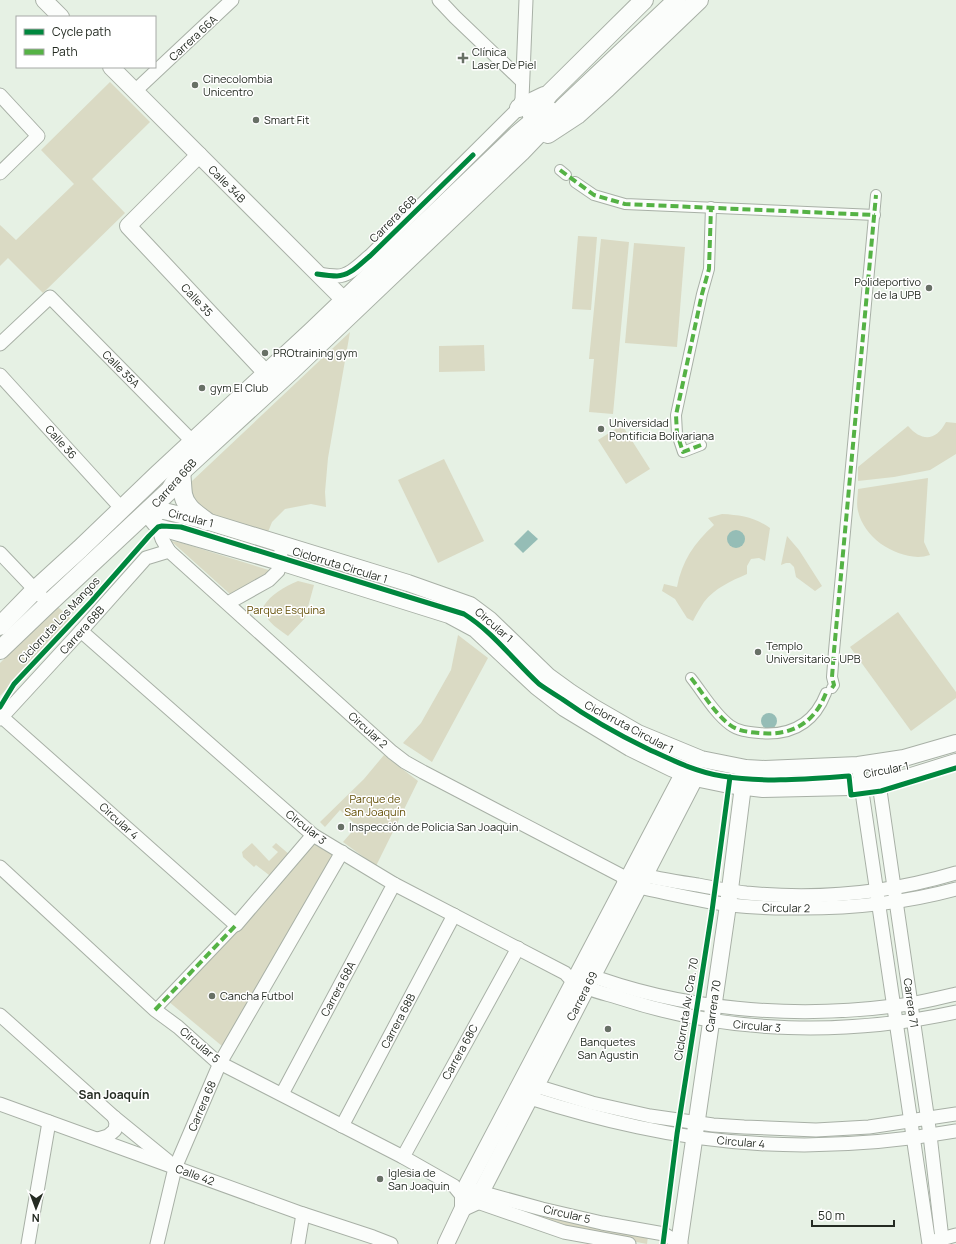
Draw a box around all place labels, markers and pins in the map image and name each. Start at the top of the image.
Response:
place label: Clínica Laser De Piel [472,44,536,72]
marker: Clínica Laser De Piel [457,52,469,64]
place label: Cinecolombia Unicentro [203,71,272,99]
marker: Cinecolombia Unicentro [190,80,200,90]
place label: Smart Fit [264,112,309,127]
marker: Smart Fit [251,115,261,125]
place label: Polideportivo de la UPB [854,274,921,302]
marker: Polideportivo de la UPB [924,283,934,293]
place label: PROtraining gym [273,345,357,360]
marker: PROtraining gym [260,348,270,358]
place label: gym El Club [210,380,269,395]
marker: gym El Club [197,383,207,393]
place label: Universidad Pontificia Bolivariana [609,415,714,443]
marker: Universidad Pontificia Bolivariana [596,424,606,434]
place label: Templo Universitario - UPB [766,638,861,666]
marker: Templo Universitario - UPB [753,647,763,657]
place label: Inspección de Policia San Joaquin [349,819,518,834]
marker: Inspección de Policia San Joaquin [336,822,346,832]
place label: Cancha Futbol [220,988,293,1003]
marker: Cancha Futbol [207,991,217,1001]
marker: Banquetes San Agustin [603,1024,613,1034]
place label: Banquetes San Agustin [578,1034,638,1062]
place label: Iglesia de San Joaquin [388,1165,450,1193]
marker: Iglesia de San Joaquin [375,1174,385,1184]

